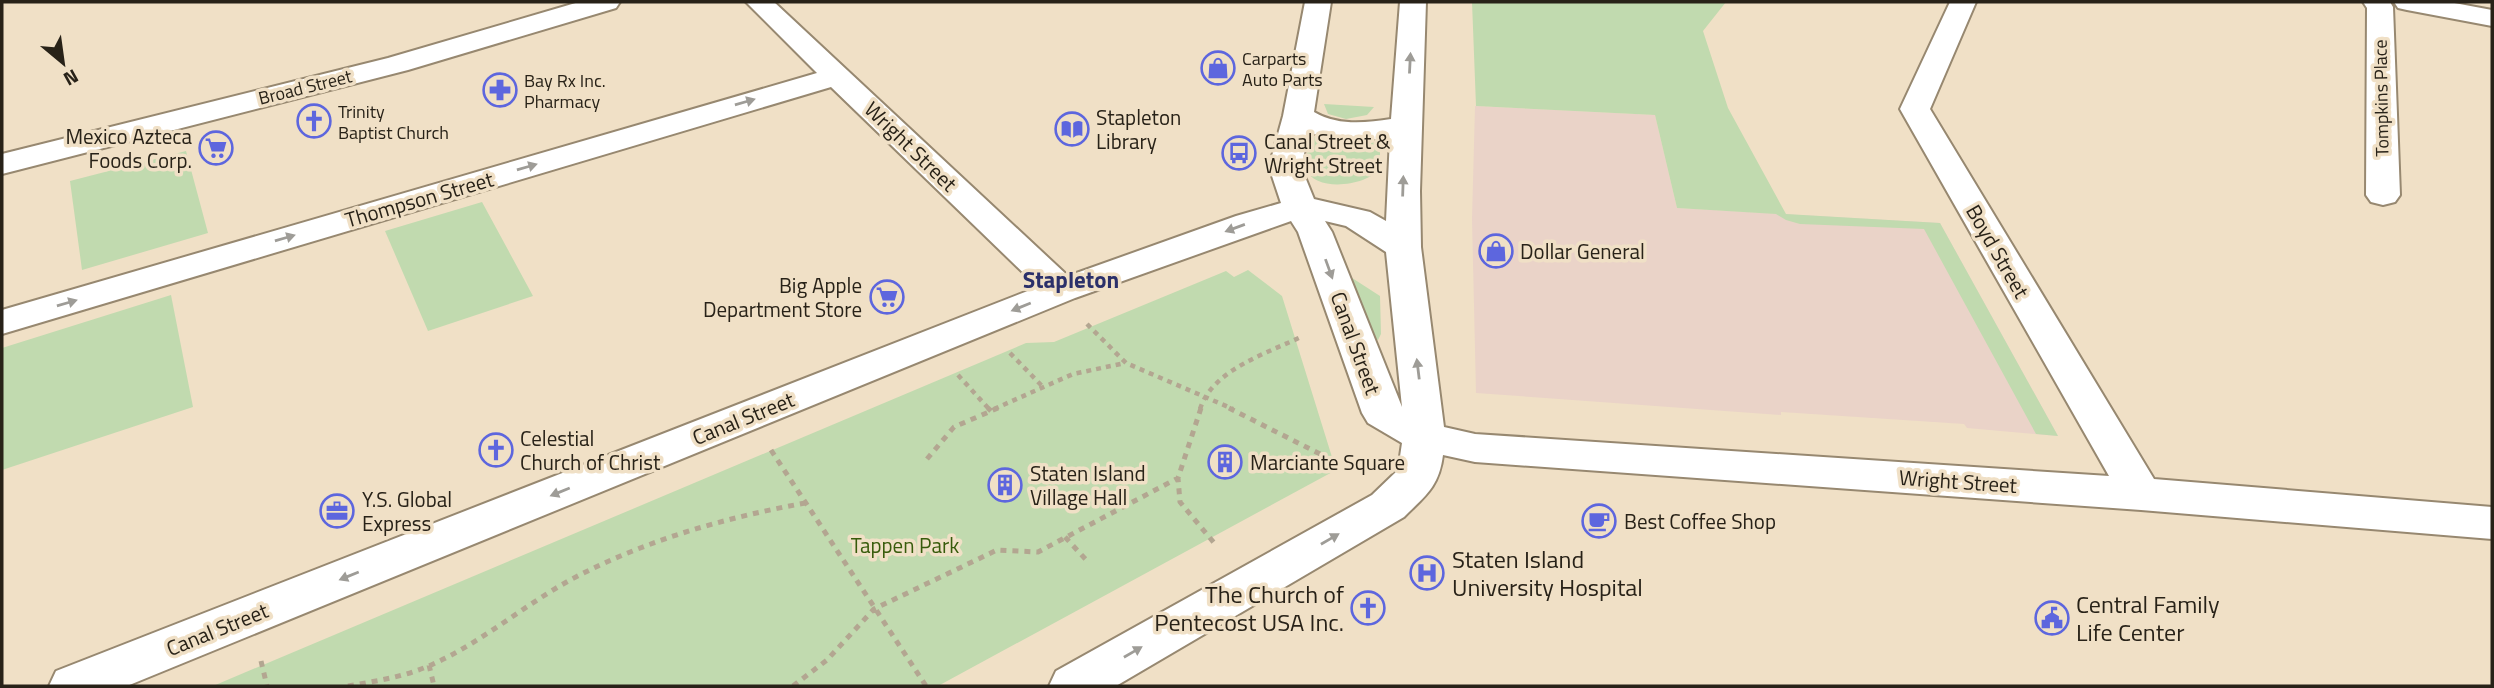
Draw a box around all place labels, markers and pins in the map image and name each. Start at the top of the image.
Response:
place label: Carparts Auto Parts [1242,45,1323,93]
shop icon: Carparts Auto Parts [1199,49,1237,87]
place label: Bay Rx Inc. Pharmacy [524,67,606,115]
pharmacy icon: Bay Rx Inc. Pharmacy [481,71,519,109]
place label: Trinity Baptist Church [338,98,449,146]
place label: Stapleton Library [1096,101,1181,157]
church icon: Trinity Baptist Church [295,102,333,140]
library icon: Stapleton Library [1053,110,1091,148]
place label: Mexico Azteca Foods Corp. [65,120,192,176]
place label: Canal Street & Wright Street [1264,125,1391,181]
supermarket icon: Mexico Azteca Foods Corp. [197,129,235,167]
bus stop icon: Canal Street & Wright Street [1220,134,1258,172]
shop icon: Dollar General [1477,232,1515,270]
place label: Dollar General [1520,235,1645,267]
place label: Big Apple Department Store [703,269,862,325]
supermarket icon: Big Apple Department Store [868,278,906,316]
place label: Celestial Church of Christ [520,422,661,478]
church icon: Celestial Church of Christ [477,431,515,469]
building icon: Marciante Square [1206,443,1244,481]
place label: Marciante Square [1250,446,1405,478]
place label: Staten Island Village Hall [1030,457,1146,513]
building icon: Staten Island Village Hall [986,466,1024,504]
place label: Y.S. Global Express [362,483,452,539]
office icon: Y.S. Global Express [318,492,356,530]
cafe icon: Best Coffee Shop [1580,502,1618,540]
place label: Best Coffee Shop [1624,505,1776,537]
place label: Staten Island University Hospital [1452,541,1643,605]
hospital icon: Staten Island University Hospital [1408,554,1446,592]
place label: The Church of Pentecost USA Inc. [1154,576,1344,640]
place label: Central Family Life Center [2076,586,2220,650]
church icon: The Church of Pentecost USA Inc. [1349,589,1387,627]
public building icon: Central Family Life Center [2033,599,2071,637]

